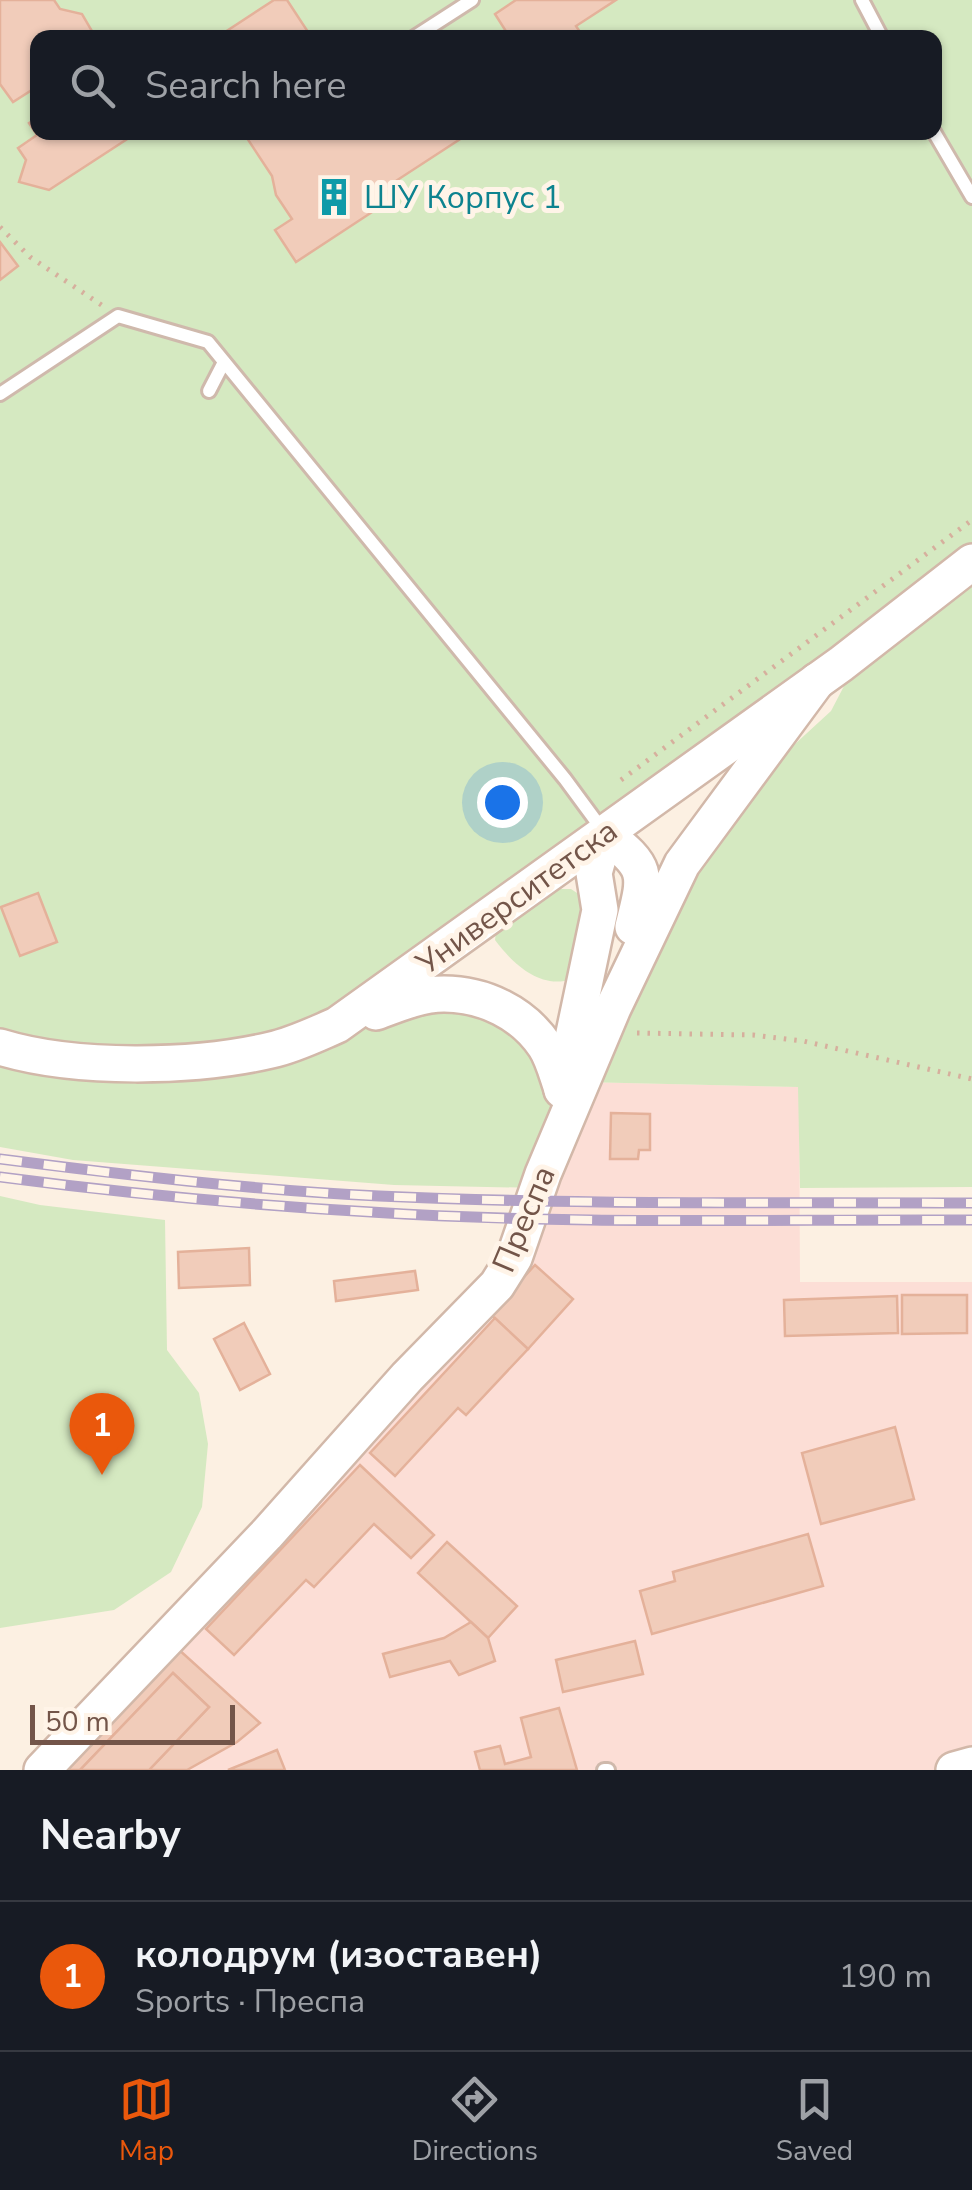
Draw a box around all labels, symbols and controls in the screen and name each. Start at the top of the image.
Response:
search box [30,30,942,140]
icon: search [65,58,120,113]
text: Search here [145,60,346,111]
building icon: ШУ Корпус 1 [313,176,355,218]
place label: ШУ Корпус 1 [364,176,562,219]
your location [477,777,528,828]
street label: Университетска [407,809,626,985]
street label: Преспа [482,1159,566,1279]
pin: 1 [70,1392,134,1475]
scale bar [30,1700,235,1744]
text: 50 m [45,1703,110,1741]
text: Nearby [40,1807,181,1864]
text: колодрум (изоставен) [135,1929,543,1980]
text: 1 [63,1955,82,1998]
text: 190 m [839,1955,932,1998]
text: Sports · Преспа [135,1980,365,2023]
tab: Map [119,2072,174,2170]
tab: Directions [412,2072,538,2170]
tab: Saved [776,2072,853,2170]

